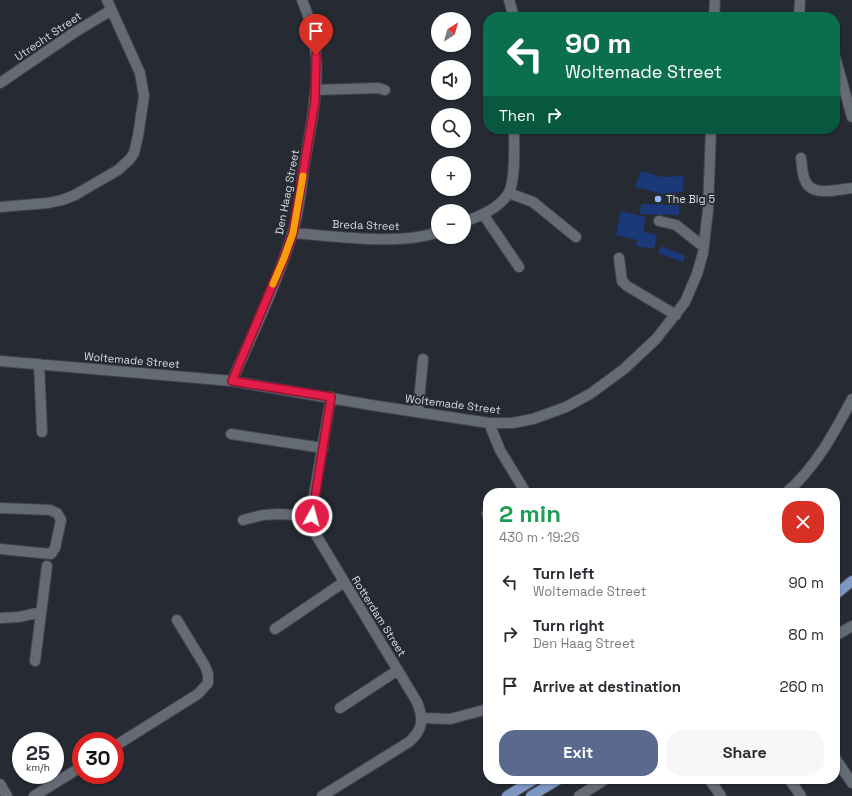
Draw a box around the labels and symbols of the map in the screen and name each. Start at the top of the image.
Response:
street label: Utrecht Street [12,9,84,63]
north arrow [431,12,471,52]
pin [299,14,333,55]
street label: Den Haag Street [272,148,302,236]
place label: The Big 5 [666,192,715,206]
marker: The Big 5 [653,194,663,204]
street label: Breda Street [332,217,400,233]
street label: Woltemade Street [84,349,180,371]
street label: Woltemade Street [404,391,502,417]
position arrow [291,495,333,537]
street label: Rotterdam Street [349,573,409,659]
speed limit sign: 30 [72,732,124,784]

